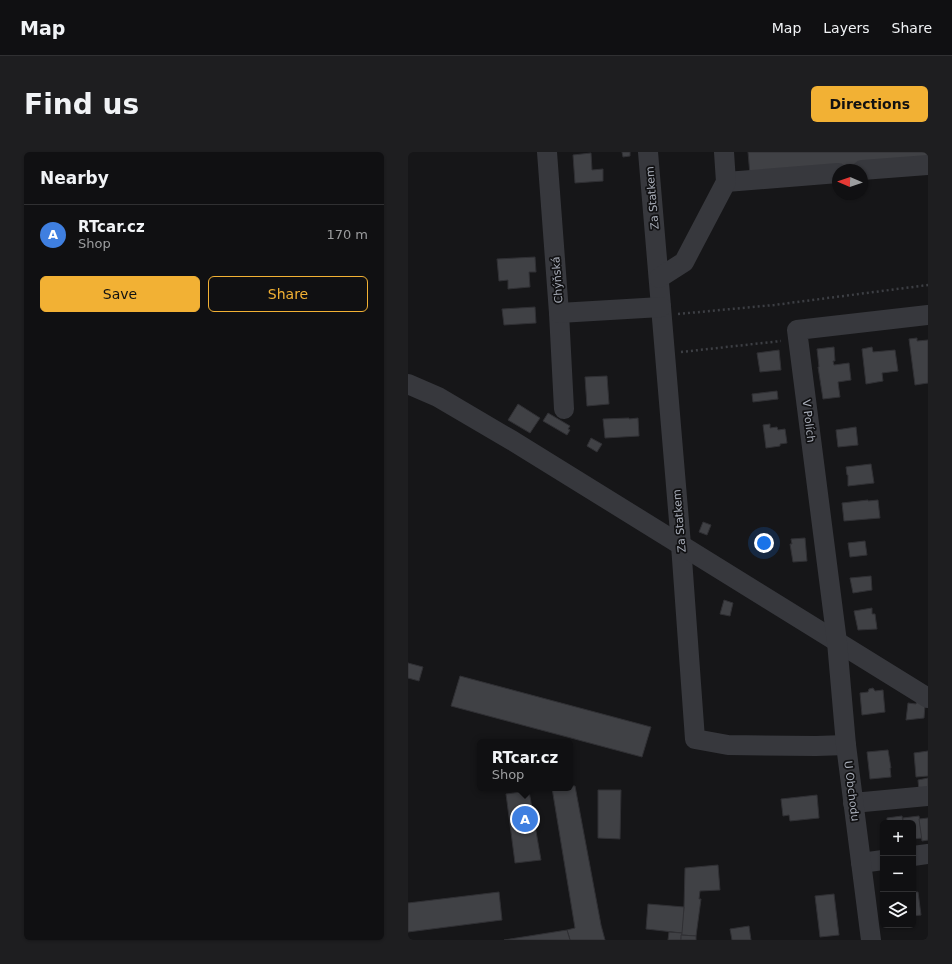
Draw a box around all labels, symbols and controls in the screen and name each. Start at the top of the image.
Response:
text: Map [20,17,65,39]
text: Map [772,20,801,36]
text: Layers [823,20,870,36]
text: Share [892,20,932,36]
button: Directions [811,86,928,122]
text: Find us [24,88,139,121]
north arrow [832,164,868,200]
street label: Za Statkem [643,166,662,230]
text: Nearby [40,168,109,188]
text: RTcar.cz [78,218,145,236]
text: A [48,227,58,242]
text: 170 m [326,227,368,242]
text: Shop [78,236,111,251]
street label: Chýňská [549,256,566,304]
button: Save [40,276,200,312]
button: Share [208,276,368,312]
street label: V Polích [799,399,818,443]
street label: Za Statkem [670,489,689,553]
your location [754,533,774,553]
popup [477,739,573,791]
text: RTcar.cz [492,749,558,767]
street label: U Obchodu [841,760,862,822]
text: Shop [492,767,524,782]
pin: A [512,804,538,834]
map controls [880,820,916,928]
button: + [880,820,916,856]
button: − [880,856,916,892]
button: layers [880,892,916,928]

